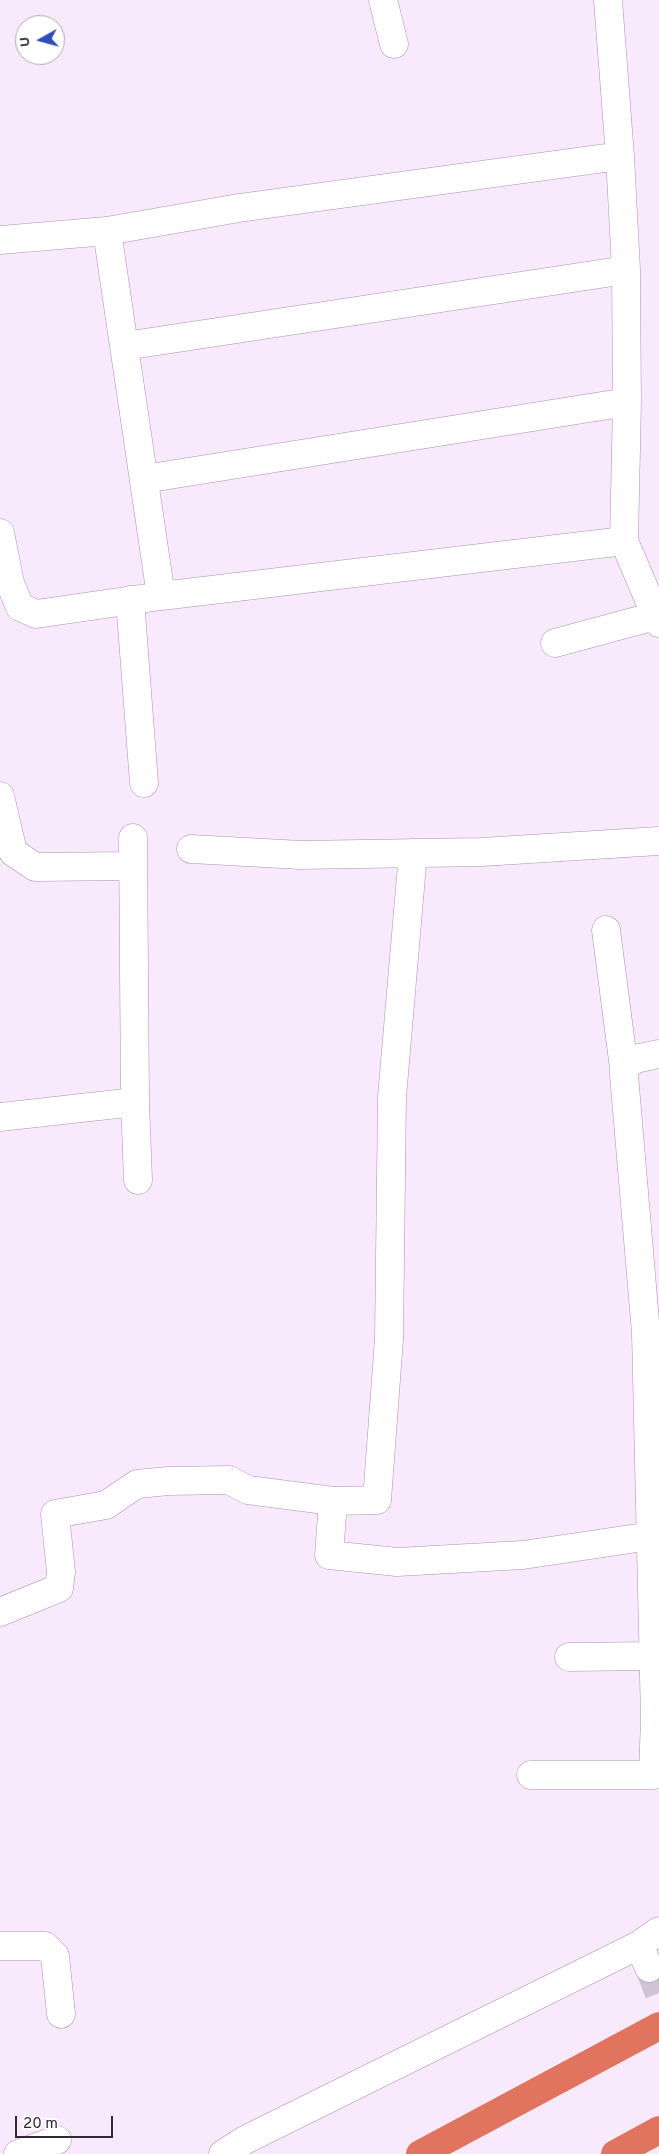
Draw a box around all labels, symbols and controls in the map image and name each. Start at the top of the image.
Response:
north arrow [15,15,65,65]
text: U [17,36,35,48]
scale bar [18,2106,115,2138]
text: 20 m [23,2115,58,2134]

